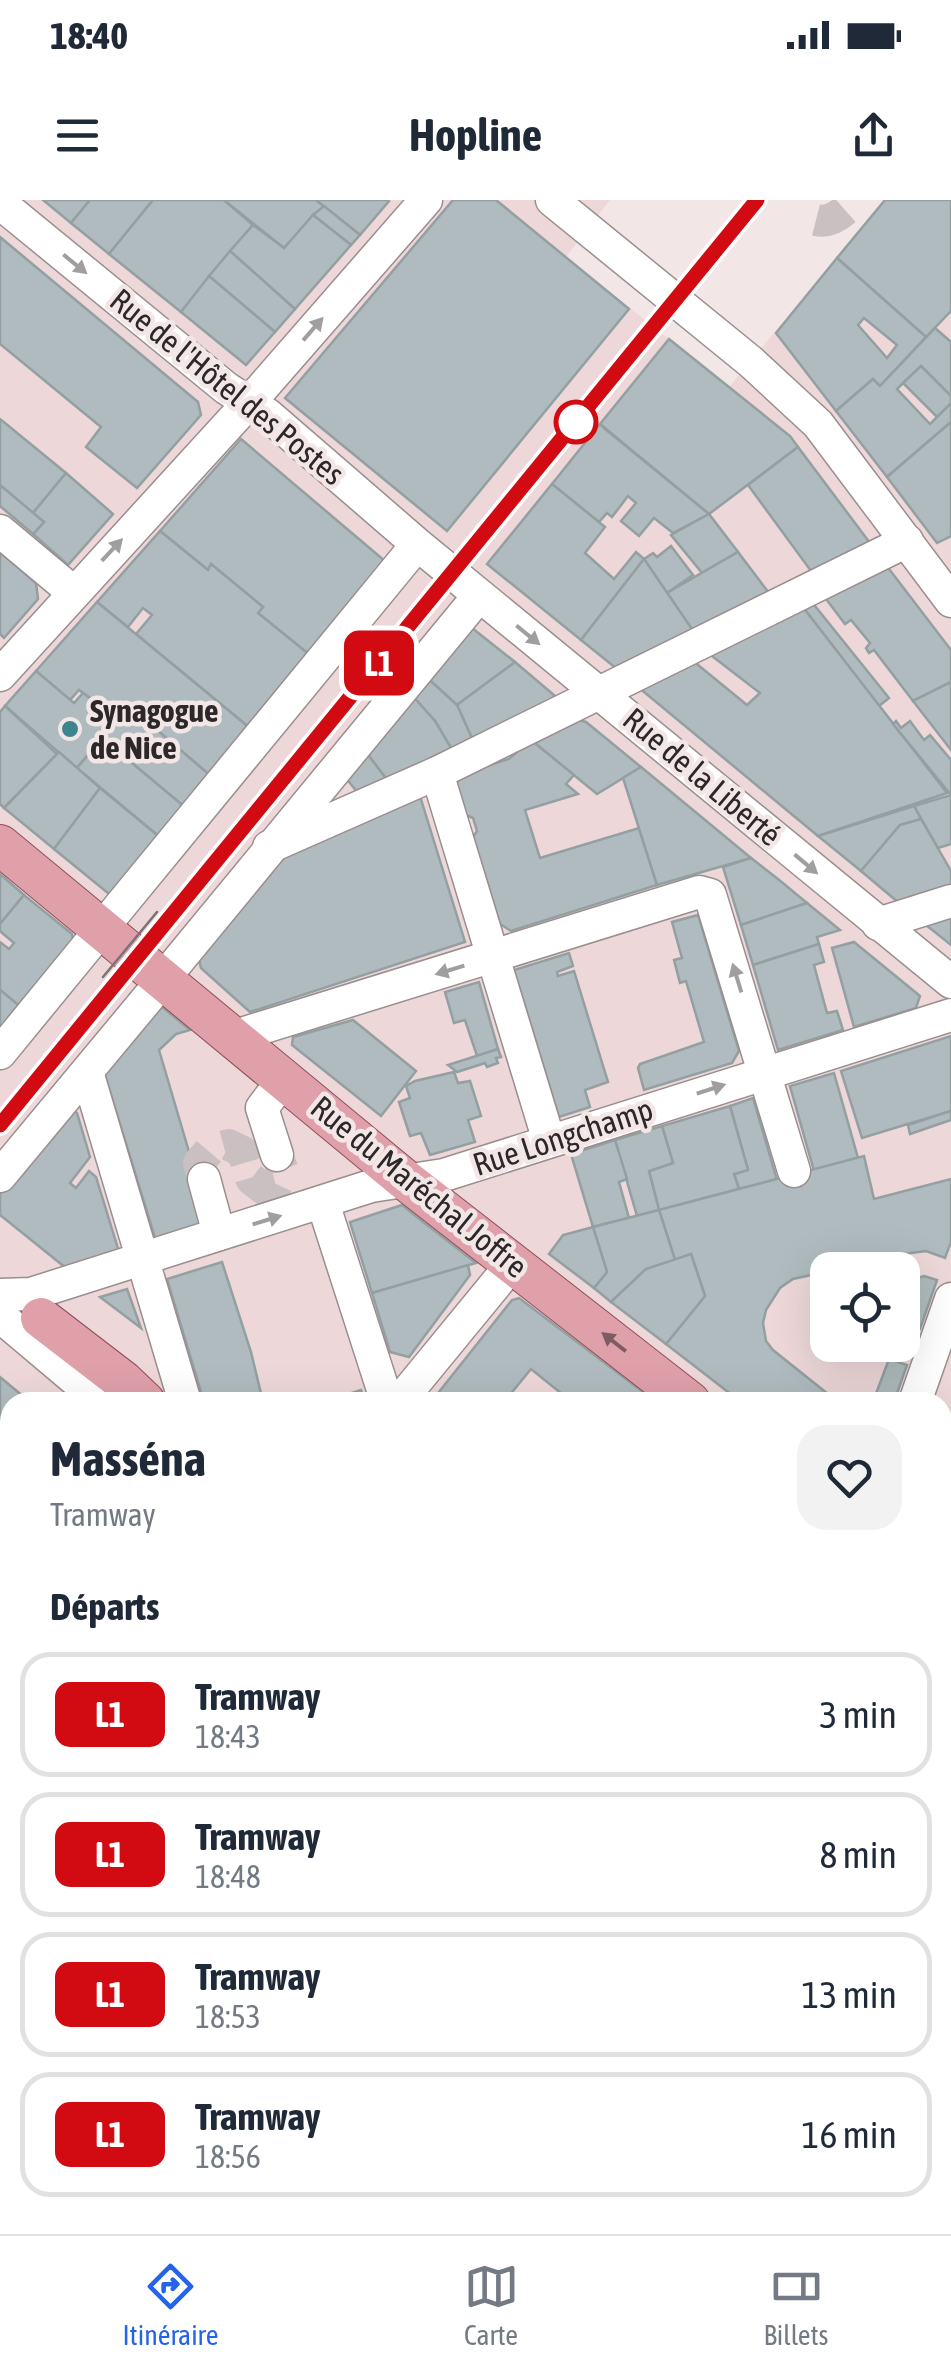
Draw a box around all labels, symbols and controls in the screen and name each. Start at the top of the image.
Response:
text: 18:40 [50,14,128,57]
icon: menu [50,108,105,163]
icon: share [846,108,901,163]
text: Hopline [409,109,542,161]
one-way arrow [63,253,88,274]
street label: Rue de l'Hôtel des Postes [103,281,352,492]
one-way arrow [302,317,324,342]
unlabelled marker [555,401,597,443]
one-way arrow [100,539,123,563]
one-way arrow [516,624,541,645]
line badge: L1 [334,630,424,696]
text: L1 [364,643,394,683]
place label: Synagogue de Nice [90,692,219,766]
street label: Rue de la Liberté [616,700,789,853]
marker: Synagogue de Nice [59,718,81,740]
one-way arrow [794,853,819,874]
one-way arrow [435,963,465,978]
one-way arrow [728,963,743,993]
one-way arrow [697,1080,727,1095]
street label: Rue du Maréchal Joffre [304,1088,535,1285]
street label: Rue Longchamp [468,1090,657,1183]
one-way arrow [252,1212,282,1227]
map controls [810,1252,920,1362]
button: locate [810,1252,920,1362]
one-way arrow [601,1332,626,1353]
button: heart [797,1425,902,1530]
text: Masséna [50,1431,206,1486]
text: Tramway [50,1496,156,1533]
text: Départs [50,1585,159,1628]
text: Tramway [195,1675,321,1718]
text: 3 min [819,1693,897,1736]
text: L1 [95,1694,125,1734]
text: 18:43 [195,1718,261,1755]
text: Tramway [195,1815,321,1858]
text: 8 min [819,1833,897,1876]
text: L1 [95,1834,125,1874]
text: 18:48 [195,1858,261,1895]
text: Tramway [195,1955,321,1998]
text: 13 min [802,1973,897,2016]
text: L1 [95,1974,125,2014]
text: 18:53 [195,1998,261,2035]
text: Tramway [195,2095,321,2138]
text: 16 min [802,2113,897,2156]
text: L1 [95,2114,125,2154]
text: 18:56 [195,2138,261,2175]
tab: Itinéraire [122,2259,219,2351]
tab: Carte [464,2259,519,2351]
tab: Billets [764,2259,828,2351]

